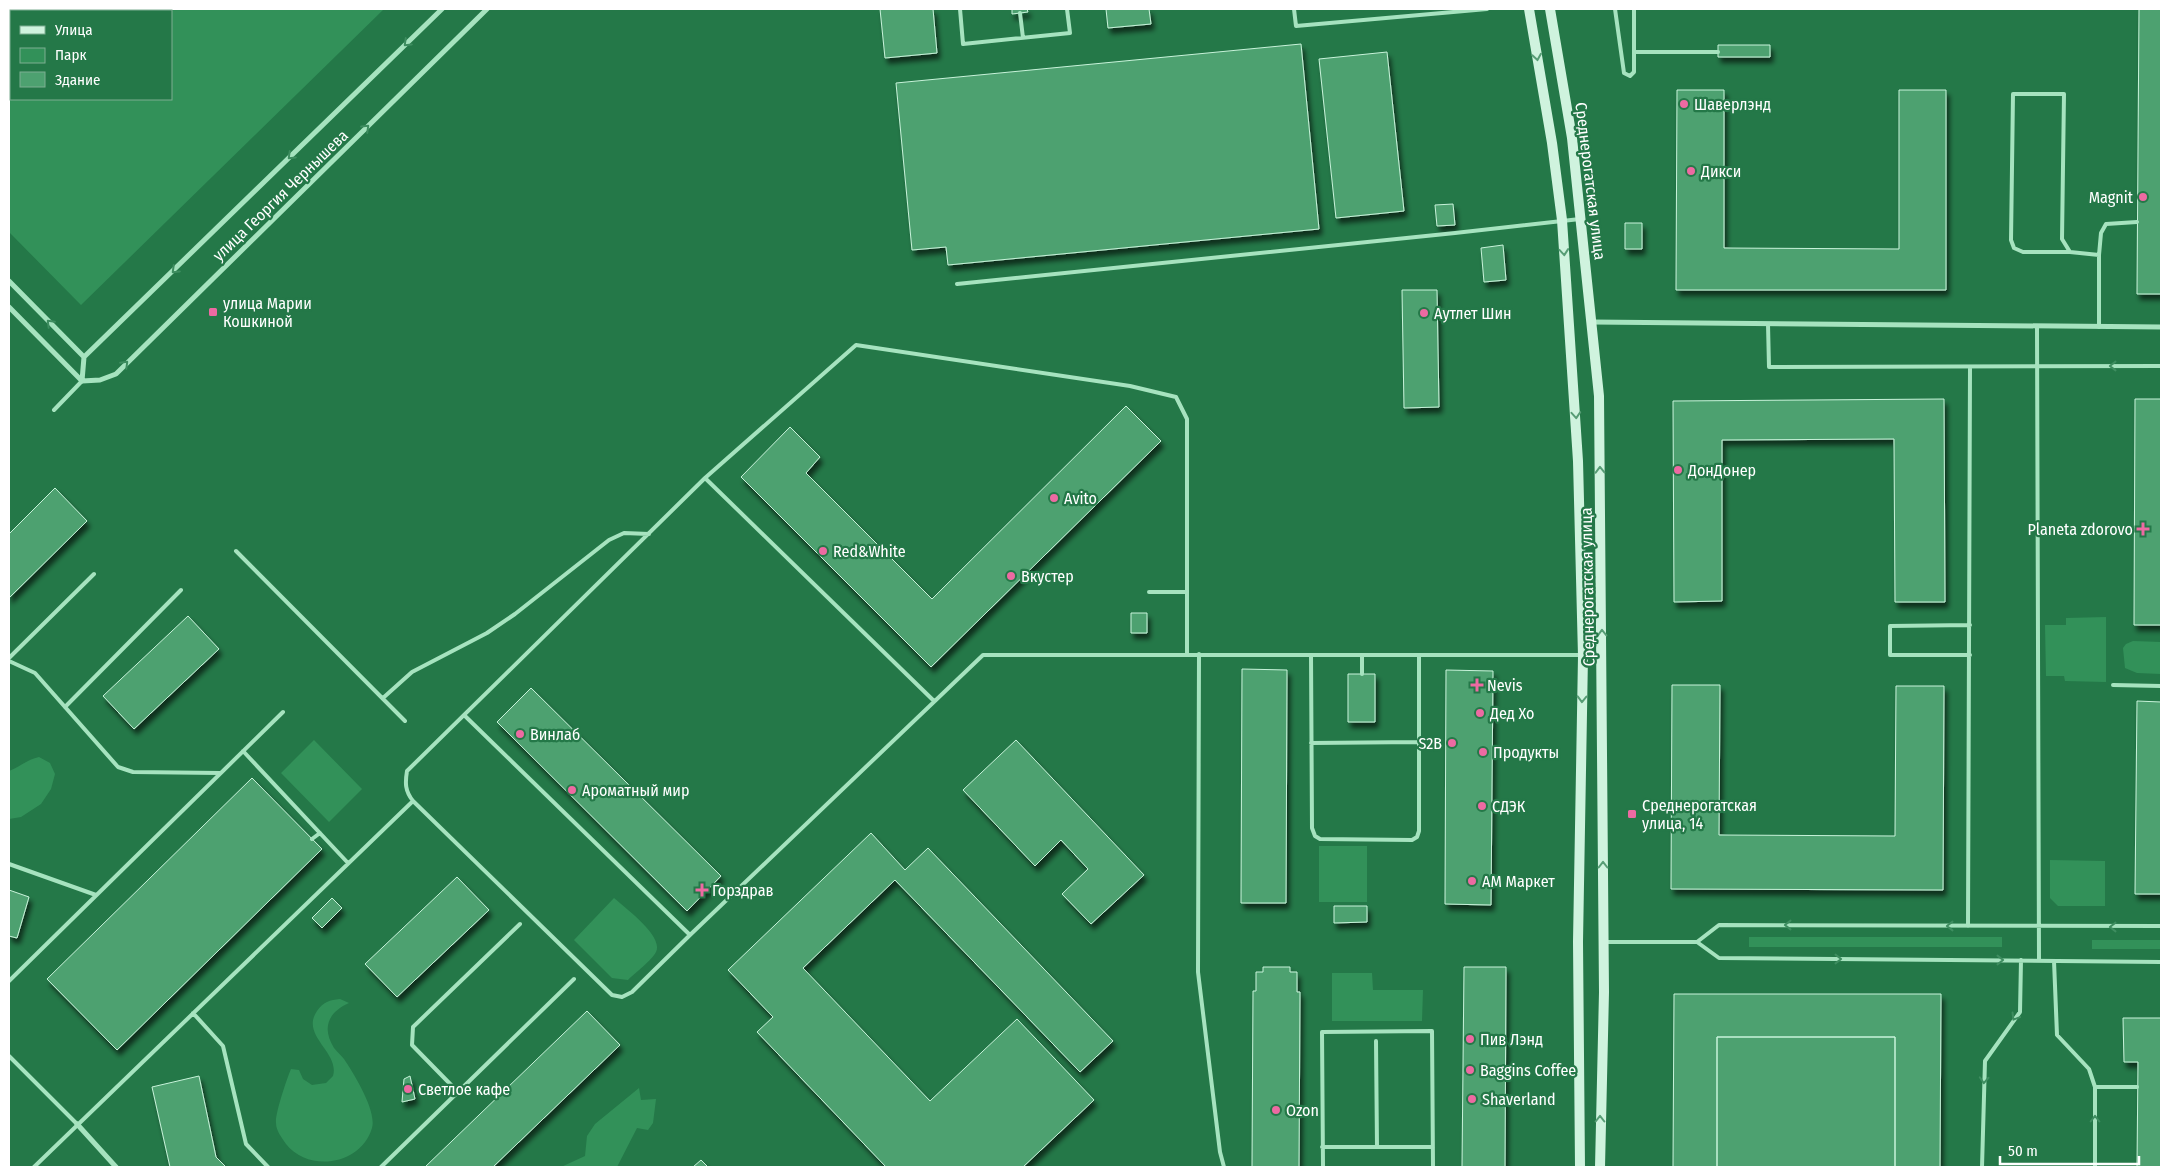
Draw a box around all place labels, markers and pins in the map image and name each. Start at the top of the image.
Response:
place label: Шаверлэнд [1694,95,1771,114]
marker: Шаверлэнд [1678,98,1690,110]
place label: Дикси [1700,162,1741,181]
marker: Дикси [1685,165,1697,177]
place label: Magnit [2089,188,2134,207]
marker: Magnit [2137,191,2149,203]
place label: улица Марии Кошкиной [223,294,312,331]
place label: Аутлет Шин [1434,304,1512,323]
marker: улица Марии Кошкиной [207,306,219,318]
marker: Аутлет Шин [1418,307,1430,319]
place label: ДонДонер [1687,461,1756,480]
marker: ДонДонер [1672,464,1684,476]
place label: Avito [1064,489,1097,508]
marker: Avito [1048,492,1060,504]
place label: Planeta zdorovo [2028,520,2133,539]
marker: Planeta zdorovo [2137,523,2149,535]
place label: Red&White [833,542,906,561]
marker: Red&White [817,545,829,557]
place label: Вкустер [1021,567,1074,586]
marker: Вкустер [1005,570,1017,582]
place label: Nevis [1487,676,1523,695]
marker: Nevis [1471,679,1483,691]
place label: Дед Хо [1489,704,1534,723]
marker: Дед Хо [1474,707,1486,719]
place label: Винлаб [530,725,580,744]
marker: Винлаб [514,728,526,740]
place label: S2B [1418,734,1442,753]
marker: S2B [1446,737,1458,749]
place label: Продукты [1493,743,1559,762]
marker: Продукты [1477,746,1489,758]
place label: Ароматный мир [582,781,689,800]
marker: Ароматный мир [566,784,578,796]
place label: Среднерогатская улица, 14 [1642,796,1757,833]
place label: СДЭК [1492,797,1526,816]
marker: СДЭК [1476,800,1488,812]
marker: Среднерогатская улица, 14 [1626,808,1638,820]
place label: АМ Маркет [1482,872,1555,891]
marker: АМ Маркет [1466,875,1478,887]
place label: Горздрав [712,881,774,900]
marker: Горздрав [696,884,708,896]
place label: Пив Лэнд [1480,1030,1543,1049]
marker: Пив Лэнд [1464,1033,1476,1045]
place label: Baggins Coffee [1480,1061,1576,1080]
marker: Baggins Coffee [1464,1064,1476,1076]
place label: Светлое кафе [418,1080,510,1099]
marker: Светлое кафе [402,1083,414,1095]
place label: Shaverland [1482,1090,1556,1109]
marker: Shaverland [1466,1093,1478,1105]
place label: Ozon [1286,1101,1319,1120]
marker: Ozon [1270,1104,1282,1116]

